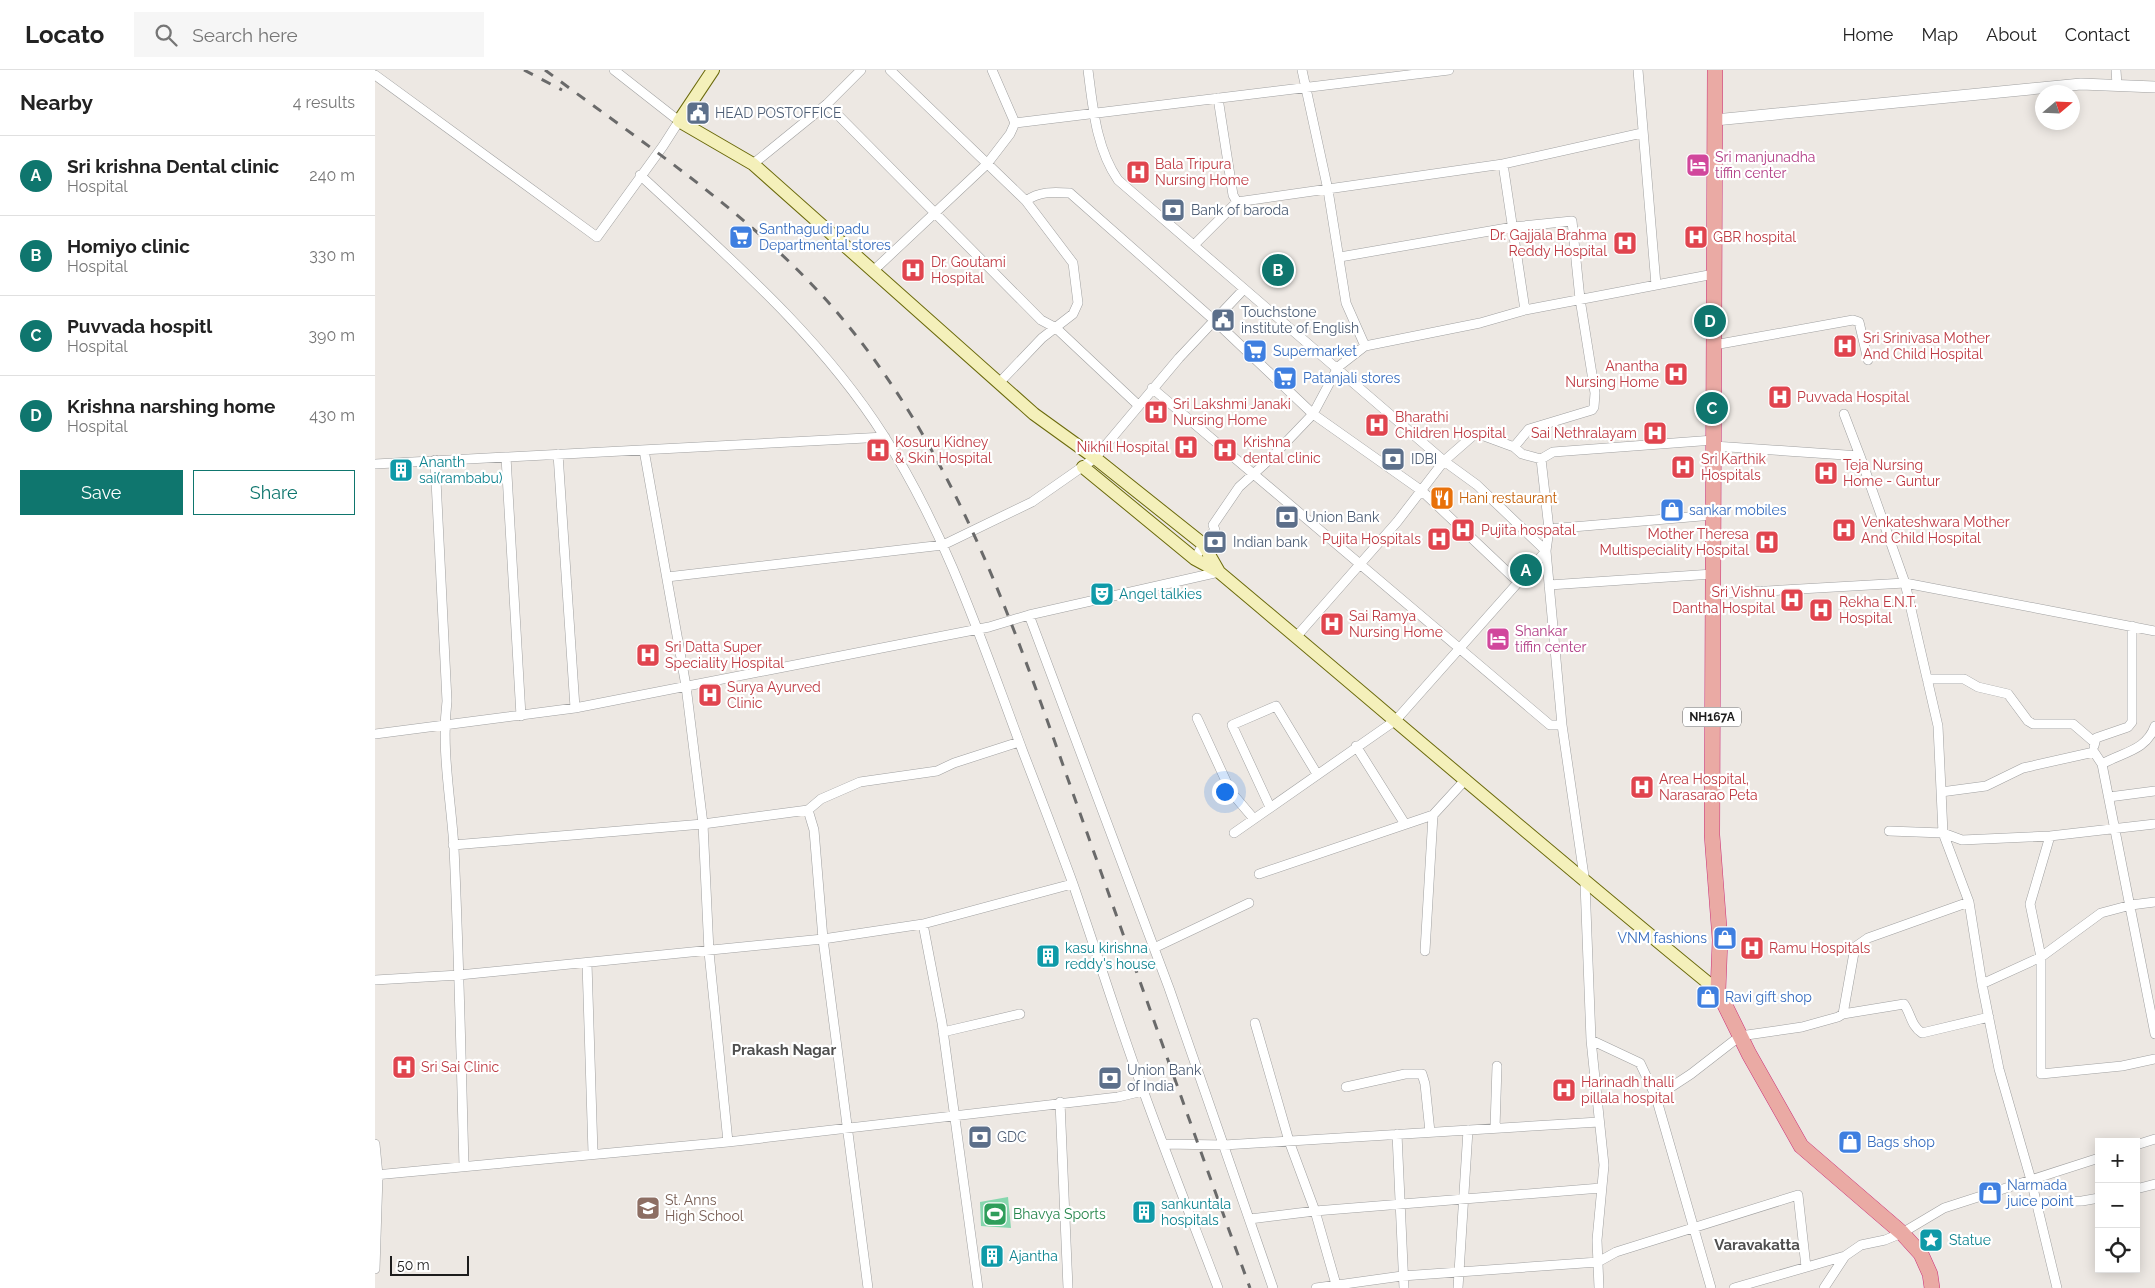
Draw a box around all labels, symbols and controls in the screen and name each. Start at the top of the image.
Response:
search box [134,12,484,57]
text: Locato [25,20,104,49]
icon: search [152,21,180,49]
text: Search here [192,24,298,46]
text: Home [1842,24,1893,45]
text: Map [1921,24,1958,45]
text: About [1986,24,2037,45]
text: Contact [2065,24,2130,45]
north arrow [2035,85,2080,130]
text: Nearby [20,90,93,115]
text: 4 results [293,93,355,112]
public building icon: HEAD POSTOFFICE [685,100,711,126]
place label: HEAD POSTOFFICE [715,105,841,121]
place label: Sri manjunadha tiffin center [1715,149,1815,181]
hotel icon: Sri manjunadha tiffin center [1685,152,1711,178]
text: Sri krishna Dental clinic [67,155,279,177]
place label: Bala Tripura Nursing Home [1155,156,1249,188]
hospital icon: Bala Tripura Nursing Home [1125,159,1151,185]
text: A [31,166,41,185]
text: 240 m [309,166,355,185]
text: Hospital [67,177,128,196]
bank icon: Bank of baroda [1160,197,1186,223]
place label: Bank of baroda [1191,202,1289,218]
place label: Santhagudi padu Departmental stores [759,221,891,253]
supermarket icon: Santhagudi padu Departmental stores [728,224,754,250]
hospital icon: GBR hospital [1683,224,1709,250]
place label: Dr. Gajjala Brahma Reddy Hospital [1490,227,1607,259]
place label: GBR hospital [1713,229,1796,245]
hospital icon: Dr. Gajjala Brahma Reddy Hospital [1612,230,1638,256]
text: Homiyo clinic [67,235,190,257]
text: B [31,246,41,265]
text: 330 m [309,246,355,265]
pin: B [1262,251,1294,289]
place label: Dr. Goutami Hospital [931,254,1006,286]
text: Hospital [67,257,128,276]
hospital icon: Dr. Goutami Hospital [900,257,926,283]
pin: D [1694,302,1726,340]
place label: Touchstone institute of English [1241,304,1359,336]
public building icon: Touchstone institute of English [1210,307,1236,333]
text: Puvvada hospitl [67,315,212,337]
text: C [31,326,41,345]
text: 390 m [309,326,355,345]
place label: Sri Srinivasa Mother And Child Hospital [1863,330,1990,362]
hospital icon: Sri Srinivasa Mother And Child Hospital [1832,333,1858,359]
text: Hospital [67,337,128,356]
supermarket icon: Supermarket [1242,338,1268,364]
place label: Supermarket [1273,343,1357,359]
place label: Anantha Nursing Home [1565,358,1659,390]
hospital icon: Anantha Nursing Home [1663,361,1689,387]
supermarket icon: Patanjali stores [1272,365,1298,391]
place label: Patanjali stores [1303,370,1400,386]
hospital icon: Puvvada Hospital [1767,384,1793,410]
pin: C [1696,389,1728,427]
place label: Puvvada Hospital [1797,389,1910,405]
text: Krishna narshing home [67,395,275,417]
place label: Sri Lakshmi Janaki Nursing Home [1173,396,1291,428]
hospital icon: Sri Lakshmi Janaki Nursing Home [1143,399,1169,425]
text: D [30,406,42,425]
text: 430 m [309,406,355,425]
place label: Bharathi Children Hospital [1395,409,1506,441]
hospital icon: Bharathi Children Hospital [1364,412,1390,438]
text: Hospital [67,417,128,436]
hospital icon: Sai Nethralayam [1642,420,1668,446]
place label: Sai Nethralayam [1531,425,1637,441]
place label: Kosuru Kidney & Skin Hospital [895,434,992,466]
hospital icon: Nikhil Hospital [1173,434,1199,460]
place label: Krishna dental clinic [1243,434,1321,466]
hospital icon: Kosuru Kidney & Skin Hospital [865,437,891,463]
hospital icon: Krishna dental clinic [1212,437,1238,463]
place label: Nikhil Hospital [1076,439,1169,455]
bank icon: IDBI [1380,446,1406,472]
place label: IDBI [1411,451,1437,467]
place label: Sri Karthik Hospitals [1701,451,1766,483]
place label: Ananth sai(rambabu) [419,454,503,486]
hospital icon: Sri Karthik Hospitals [1670,454,1696,480]
building icon: Ananth sai(rambabu) [388,457,414,483]
place label: Teja Nursing Home - Guntur [1843,457,1940,489]
hospital icon: Teja Nursing Home - Guntur [1813,460,1839,486]
button: Save [20,470,183,515]
button: Share [193,470,355,515]
restaurant icon: Hani restaurant [1429,485,1455,511]
place label: Hani restaurant [1459,490,1558,506]
shop icon: sankar mobiles [1659,497,1685,523]
place label: sankar mobiles [1689,502,1787,518]
bank icon: Union Bank [1274,504,1300,530]
place label: Union Bank [1305,509,1380,525]
place label: Venkateshwara Mother And Child Hospital [1861,514,2010,546]
hospital icon: Pujita hospatal [1450,517,1476,543]
hospital icon: Venkateshwara Mother And Child Hospital [1831,517,1857,543]
place label: Pujita hospatal [1481,522,1576,538]
hospital icon: Pujita Hospitals [1426,526,1452,552]
place label: Mother Theresa Multispeciality Hospital [1599,526,1749,558]
bank icon: Indian bank [1202,529,1228,555]
hospital icon: Mother Theresa Multispeciality Hospital [1754,529,1780,555]
place label: Pujita Hospitals [1322,531,1421,547]
place label: Indian bank [1233,534,1308,550]
pin: A [1510,551,1542,589]
theatre icon: Angel talkies [1089,581,1115,607]
place label: Sri Vishnu Dantha Hospital [1672,584,1775,616]
place label: Angel talkies [1119,586,1202,602]
hospital icon: Sri Vishnu Dantha Hospital [1779,587,1805,613]
place label: Rekha E.N.T. Hospital [1839,594,1917,626]
hospital icon: Rekha E.N.T. Hospital [1808,597,1834,623]
place label: Sai Ramya Nursing Home [1349,608,1443,640]
hospital icon: Sai Ramya Nursing Home [1319,611,1345,637]
place label: Shankar tiffin center [1515,623,1586,655]
hotel icon: Shankar tiffin center [1485,626,1511,652]
place label: Sri Datta Super Speciality Hospital [665,639,784,671]
hospital icon: Sri Datta Super Speciality Hospital [635,642,661,668]
place label: Surya Ayurved Clinic [727,679,821,711]
hospital icon: Surya Ayurved Clinic [697,682,723,708]
road number: NH167A [1683,708,1741,726]
place label: Area Hospital, Narasarao Peta [1659,771,1758,803]
hospital icon: Area Hospital, Narasarao Peta [1629,774,1655,800]
your location [1212,779,1238,805]
shop icon: VNM fashions [1712,925,1738,951]
place label: VNM fashions [1617,930,1707,946]
hospital icon: Ramu Hospitals [1739,935,1765,961]
place label: kasu kirishna reddy's house [1065,940,1156,972]
place label: Ramu Hospitals [1769,940,1871,956]
building icon: kasu kirishna reddy's house [1035,943,1061,969]
shop icon: Ravi gift shop [1695,984,1721,1010]
place label: Ravi gift shop [1725,989,1812,1005]
district label: Prakash Nagar [732,1041,836,1059]
hospital icon: Sri Sai Clinic [391,1054,417,1080]
place label: Sri Sai Clinic [421,1059,499,1075]
place label: Union Bank of India [1127,1062,1202,1094]
bank icon: Union Bank of India [1097,1065,1123,1091]
place label: Harinadh thalli pillala hospital [1581,1074,1674,1106]
hospital icon: Harinadh thalli pillala hospital [1551,1077,1577,1103]
bank icon: GDC [967,1124,993,1150]
place label: GDC [997,1129,1027,1145]
shop icon: Bags shop [1837,1129,1863,1155]
place label: Bags shop [1867,1134,1935,1150]
map controls [2095,1138,2140,1273]
button: + [2095,1138,2140,1183]
place label: Narmada juice point [2005,1177,2074,1209]
shop icon: Narmada juice point [1977,1180,2003,1206]
button: − [2095,1183,2140,1228]
place label: St. Anns High School [665,1192,744,1224]
school or university icon: St. Anns High School [635,1195,661,1221]
place label: sankuntala hospitals [1161,1196,1231,1228]
building icon: sankuntala hospitals [1131,1199,1157,1225]
sports icon: Bhavya Sports [982,1201,1008,1227]
place label: Bhavya Sports [1013,1206,1106,1222]
place icon: Statue [1918,1227,1944,1253]
button: locate [2095,1228,2140,1273]
place label: Statue [1949,1232,1991,1248]
district label: Varavakatta [1714,1236,1800,1254]
building icon: Ajantha [979,1243,1005,1269]
place label: Ajantha [1009,1248,1058,1264]
scale bar [390,1253,469,1276]
text: 50 m [397,1257,430,1273]

